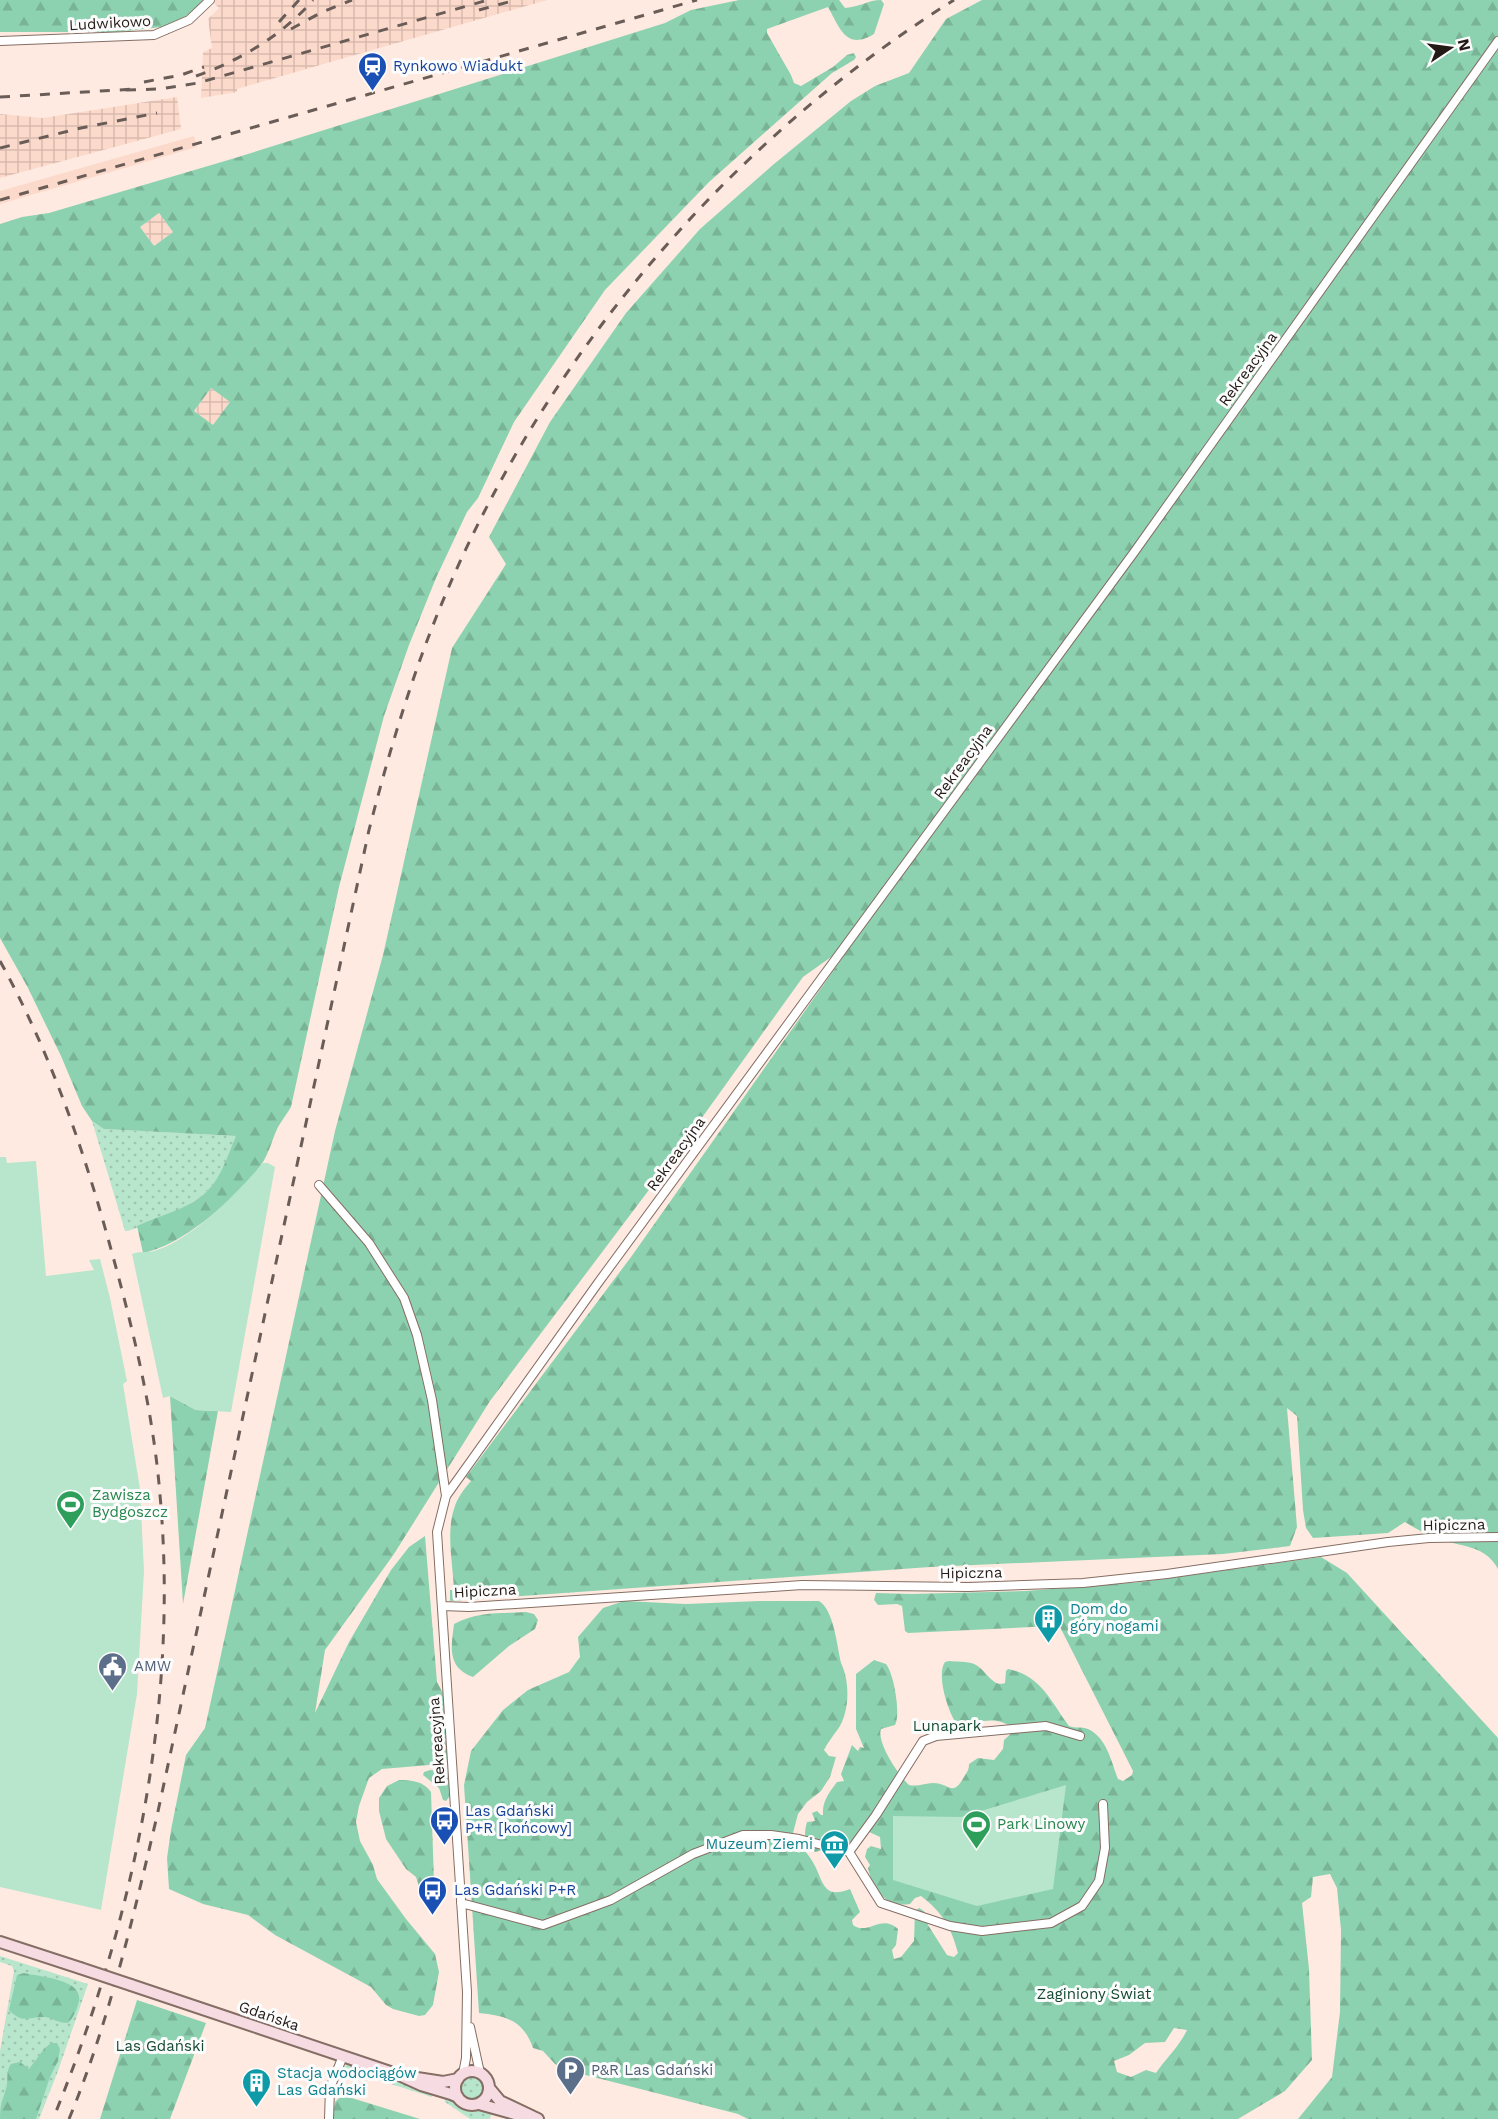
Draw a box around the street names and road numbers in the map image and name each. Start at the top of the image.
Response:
street label: Ludwikowo [68,12,152,34]
street label: Rekreacyjna [1215,328,1281,410]
street label: Rekreacyjna [930,721,996,803]
street label: Rekreacyjna [643,1113,709,1195]
street label: Hipiczna [1423,1515,1486,1535]
street label: Hipiczna [940,1563,1003,1583]
street label: Hipiczna [453,1580,517,1602]
street label: Rekreacyjna [425,1696,449,1785]
street label: Gdańska [236,1997,302,2035]

